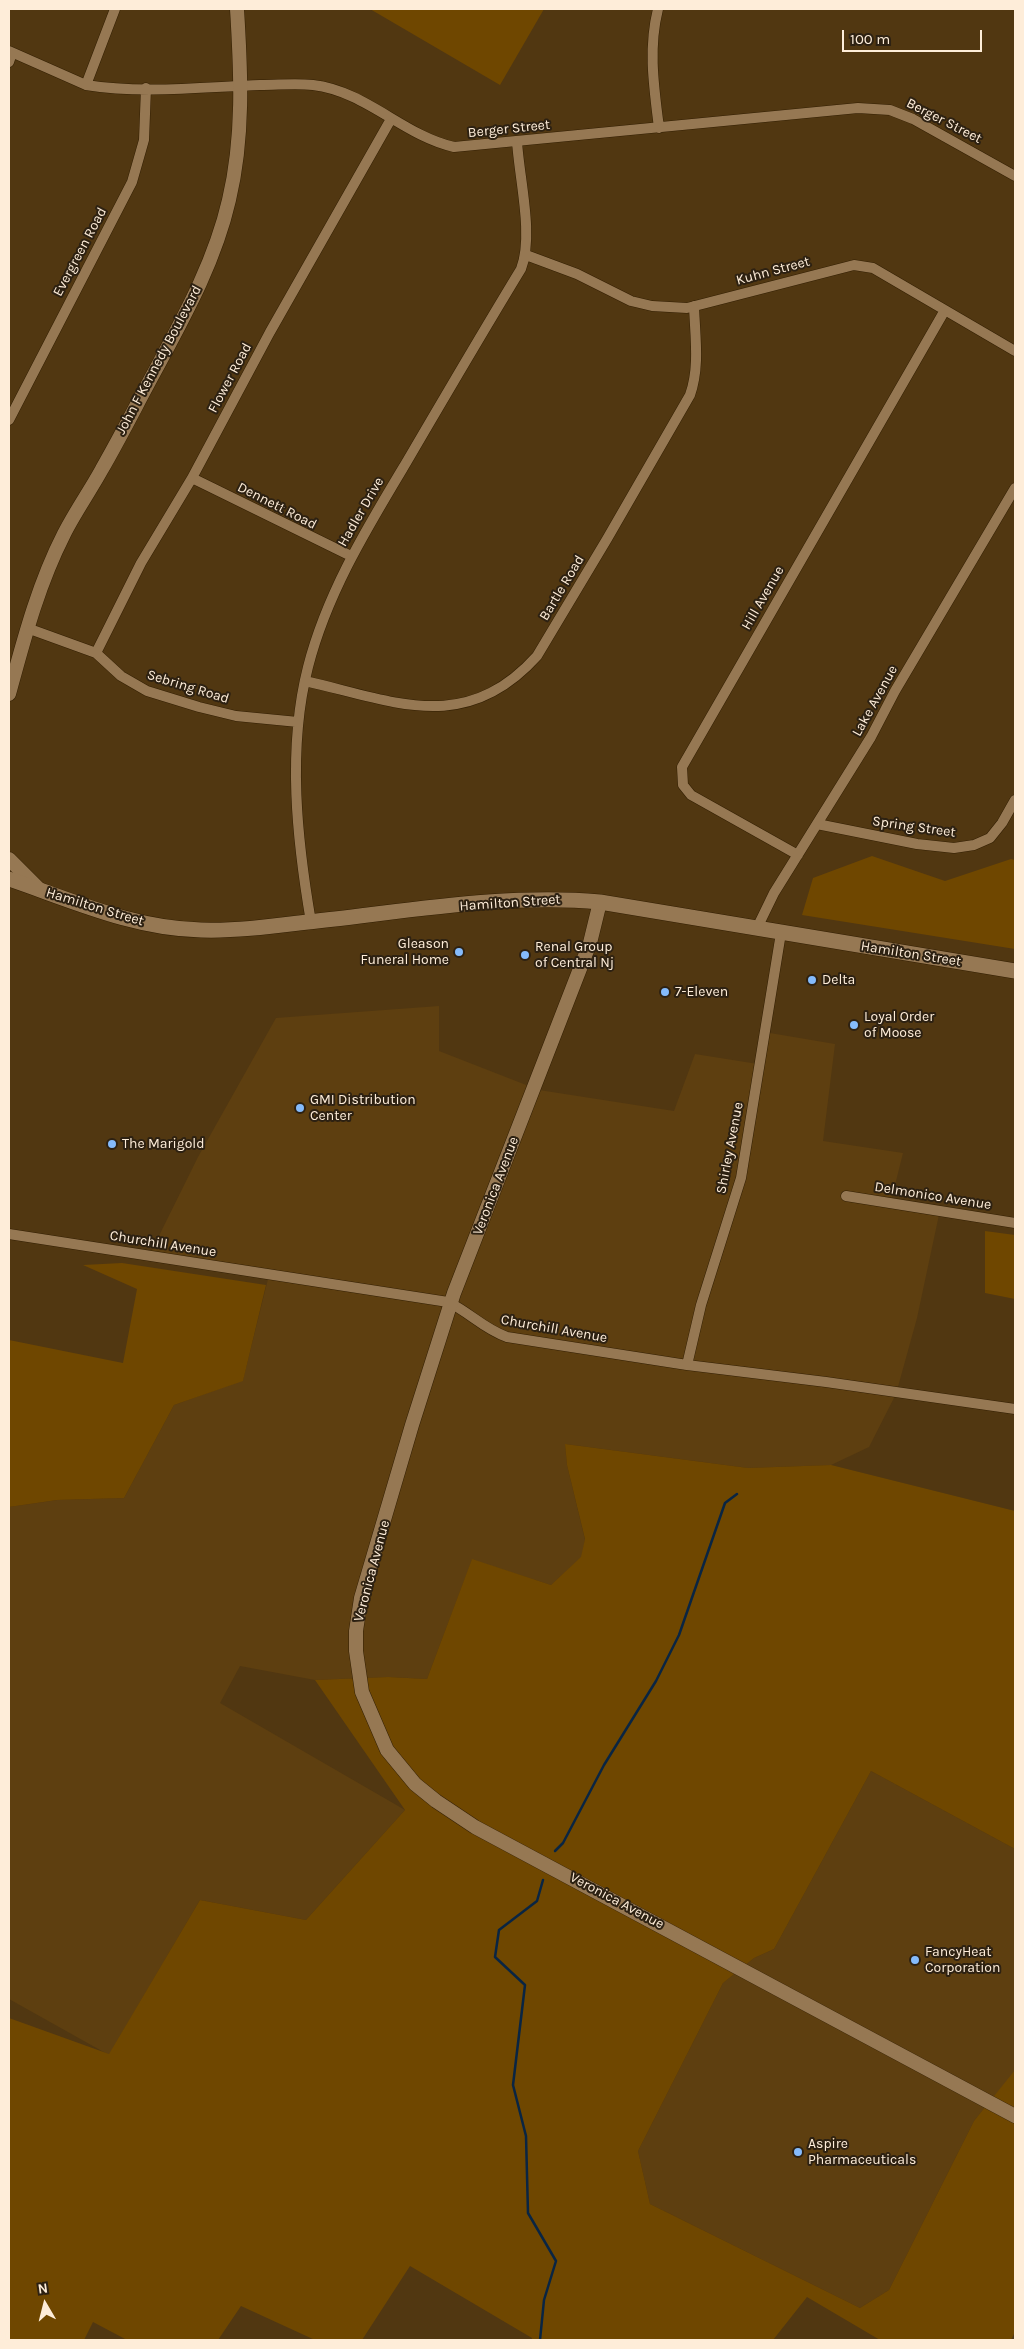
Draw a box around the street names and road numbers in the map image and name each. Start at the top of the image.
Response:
street label: Berger Street [903,95,985,147]
street label: Berger Street [467,116,551,142]
street label: Evergreen Road [50,205,110,299]
street label: Kuhn Street [734,253,812,289]
street label: John F Kennedy Boulevard [113,283,205,437]
street label: Flower Road [205,340,255,416]
street label: Hadler Drive [334,474,388,550]
street label: Dennett Road [235,479,319,533]
street label: Bartle Road [536,552,588,624]
street label: Hill Avenue [738,563,788,633]
street label: Lake Avenue [849,662,901,740]
street label: Sebring Road [145,667,231,707]
street label: Spring Street [871,813,957,841]
street label: Hamilton Street [44,884,146,930]
street label: Hamilton Street [459,891,561,915]
street label: Hamilton Street [860,938,962,970]
street label: Shirley Avenue [713,1101,747,1195]
street label: Veronica Avenue [469,1134,523,1238]
street label: Delmonico Avenue [873,1178,993,1214]
street label: Churchill Avenue [109,1227,217,1261]
street label: Churchill Avenue [500,1311,608,1347]
street label: Veronica Avenue [350,1518,394,1624]
street label: Veronica Avenue [567,1869,667,1933]

